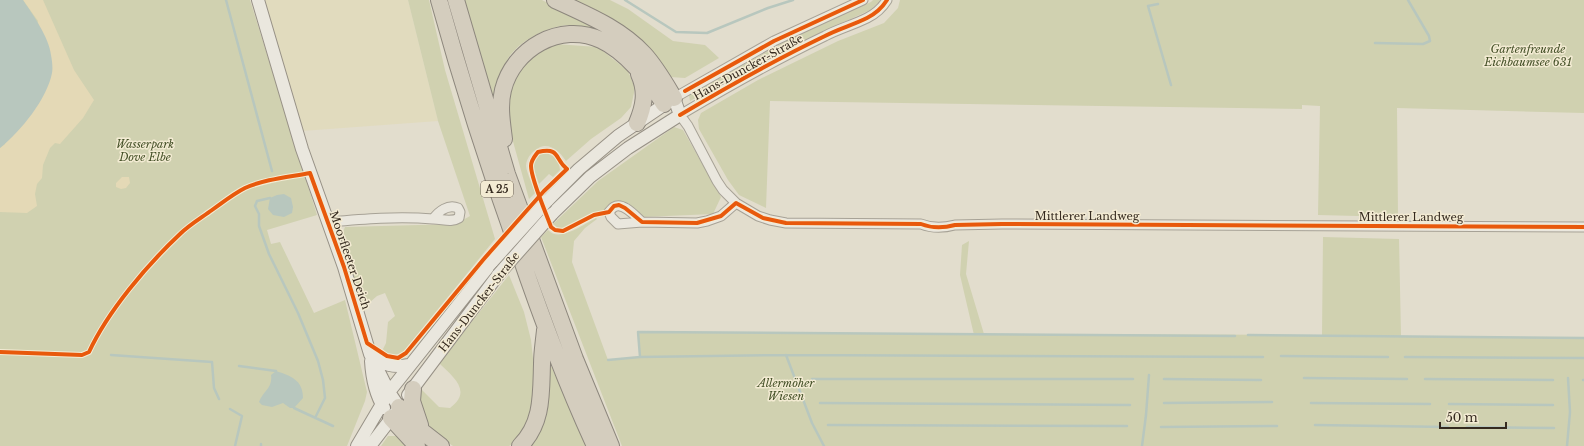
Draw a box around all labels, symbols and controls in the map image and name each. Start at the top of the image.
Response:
street label: Hans-Duncker-Straße [691,31,805,103]
park label: Gartenfreunde Eichbaumsee 631 [1483,42,1572,69]
park label: Wasserpark Dove Elbe [116,137,174,164]
road number: A 25 [481,181,513,197]
street label: Moorfleeter Deich [327,209,374,311]
street label: Mittlerer Landweg [1035,209,1140,223]
street label: Mittlerer Landweg [1359,210,1464,224]
street label: Hans-Duncker-Straße [436,249,522,355]
park label: Allermöher Wiesen [756,376,815,403]
scale bar [1440,404,1506,430]
text: 50 m [1446,410,1478,425]

